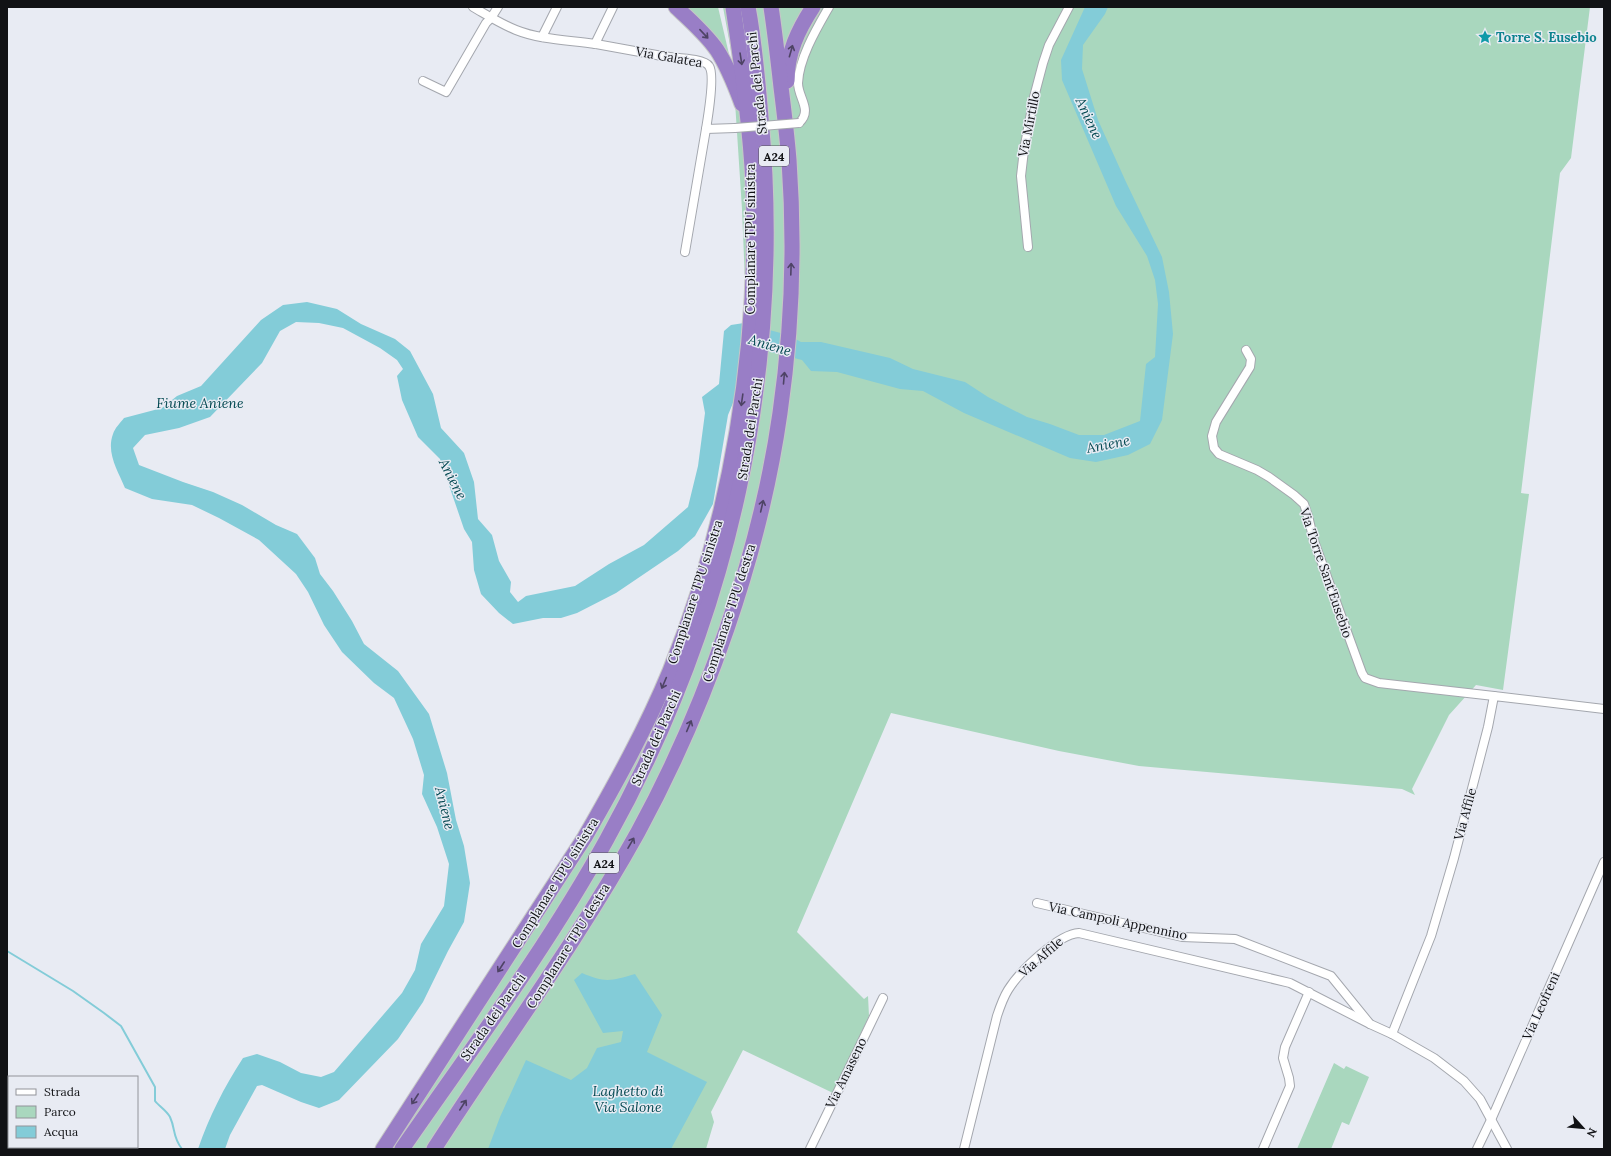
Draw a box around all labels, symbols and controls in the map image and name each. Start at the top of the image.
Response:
one-way arrow [699,29,708,40]
place icon: Torre S. Eusebio [1477,29,1493,45]
place label: Torre S. Eusebio [1496,29,1597,46]
street label: Strada dei Parchi [743,31,771,135]
street label: Via Galatea [633,43,704,71]
one-way arrow [788,45,795,58]
one-way arrow [737,52,745,65]
street label: Via Mirtillo [1014,89,1044,159]
water label: Aniene [1071,93,1107,142]
road number: A24 [759,146,789,166]
street label: Complanare TPU sinistra [742,163,759,314]
one-way arrow [787,263,795,276]
water label: Aniene [745,330,794,360]
one-way arrow [780,372,787,385]
street label: Strada dei Parchi [734,377,766,481]
one-way arrow [738,393,746,406]
water label: Fiume Aniene [156,394,244,412]
water label: Aniene [1084,431,1132,457]
water label: Aniene [435,454,471,503]
one-way arrow [758,500,766,513]
street label: Via Torre Sant'Eusebio [1295,505,1356,641]
street label: Complanare TPU sinistra [664,517,726,666]
street label: Complanare TPU destra [699,541,759,684]
one-way arrow [660,677,668,689]
street label: Strada dei Parchi [627,687,685,788]
one-way arrow [685,721,693,733]
water label: Aniene [431,784,459,832]
street label: Via Affile [1450,786,1480,843]
street label: Complanare TPU sinistra [508,814,602,951]
one-way arrow [628,837,636,849]
road number: A24 [589,853,619,873]
street label: Complanare TPU destra [523,880,614,1012]
street label: Via Campoli Appennino [1046,898,1189,944]
street label: Via Affile [1015,933,1067,982]
one-way arrow [497,961,505,972]
street label: Via Leofreni [1518,969,1564,1044]
street label: Strada dei Parchi [457,970,530,1064]
street label: Via Amaseno [821,1034,871,1112]
legend [8,1076,138,1148]
water label: Laghetto di Via Salone [592,1082,664,1116]
text: Strada [44,1084,80,1099]
one-way arrow [411,1094,419,1105]
one-way arrow [459,1100,467,1111]
text: Parco [44,1104,76,1119]
north arrow [1563,1108,1603,1148]
text: Acqua [43,1124,78,1139]
text: N [1584,1126,1600,1140]

